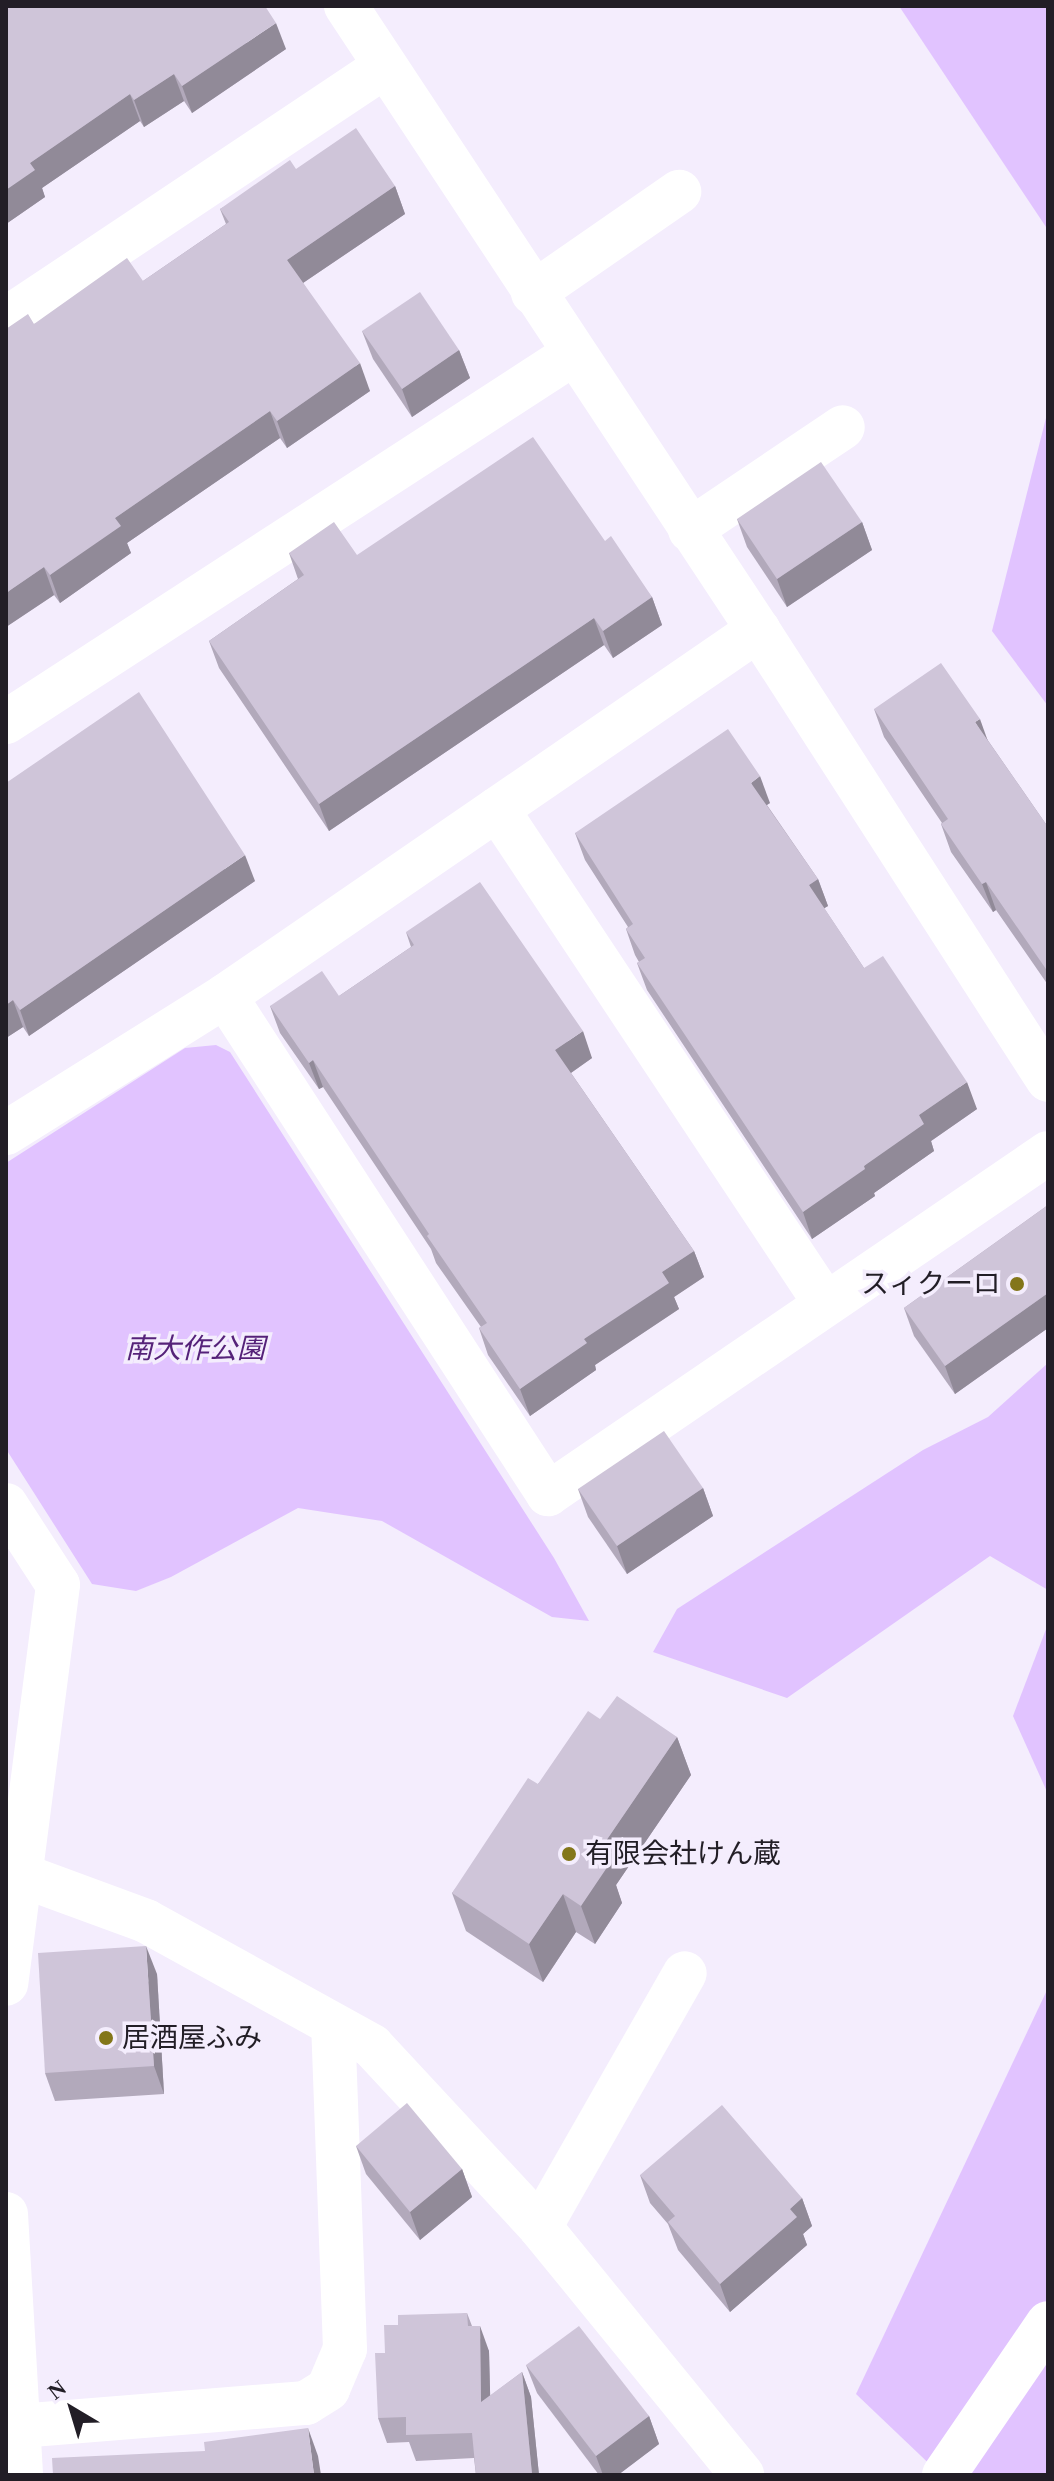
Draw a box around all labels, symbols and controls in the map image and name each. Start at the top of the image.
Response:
place label: スィクーロ [861,1267,1001,1301]
marker: スィクーロ [1008,1275,1026,1293]
park label: 南大作公園 [125,1332,265,1366]
place label: 有限会社けん蔵 [585,1837,781,1871]
marker: 有限会社けん蔵 [560,1845,578,1863]
place label: 居酒屋ふみ [122,2021,262,2055]
marker: 居酒屋ふみ [97,2029,115,2047]
north arrow [32,2369,112,2449]
text: N [43,2375,71,2404]

